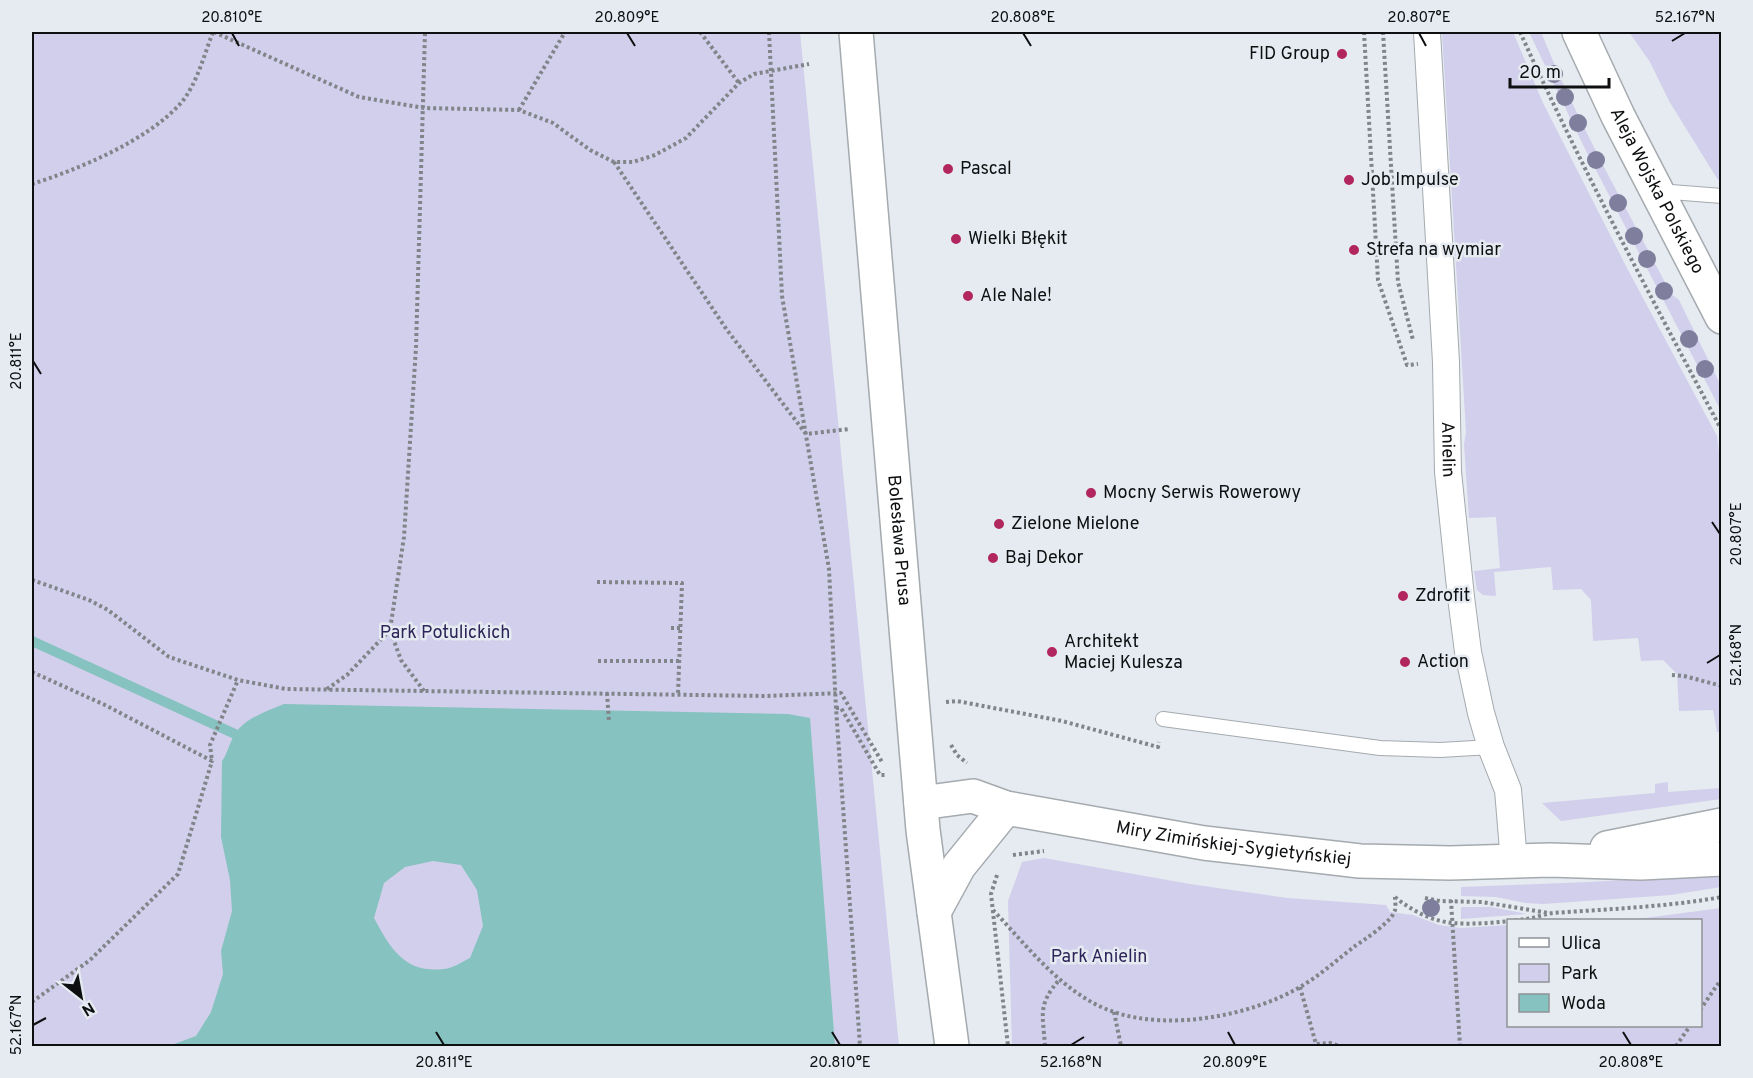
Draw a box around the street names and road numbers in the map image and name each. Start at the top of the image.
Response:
street label: Aleja Wojska Polskiego [1604,104,1709,278]
street label: Anielin [1436,421,1460,479]
street label: Bolesława Prusa [882,474,916,607]
street label: Miry Zimińskiej-Sygietyńskiej [1114,816,1352,871]

